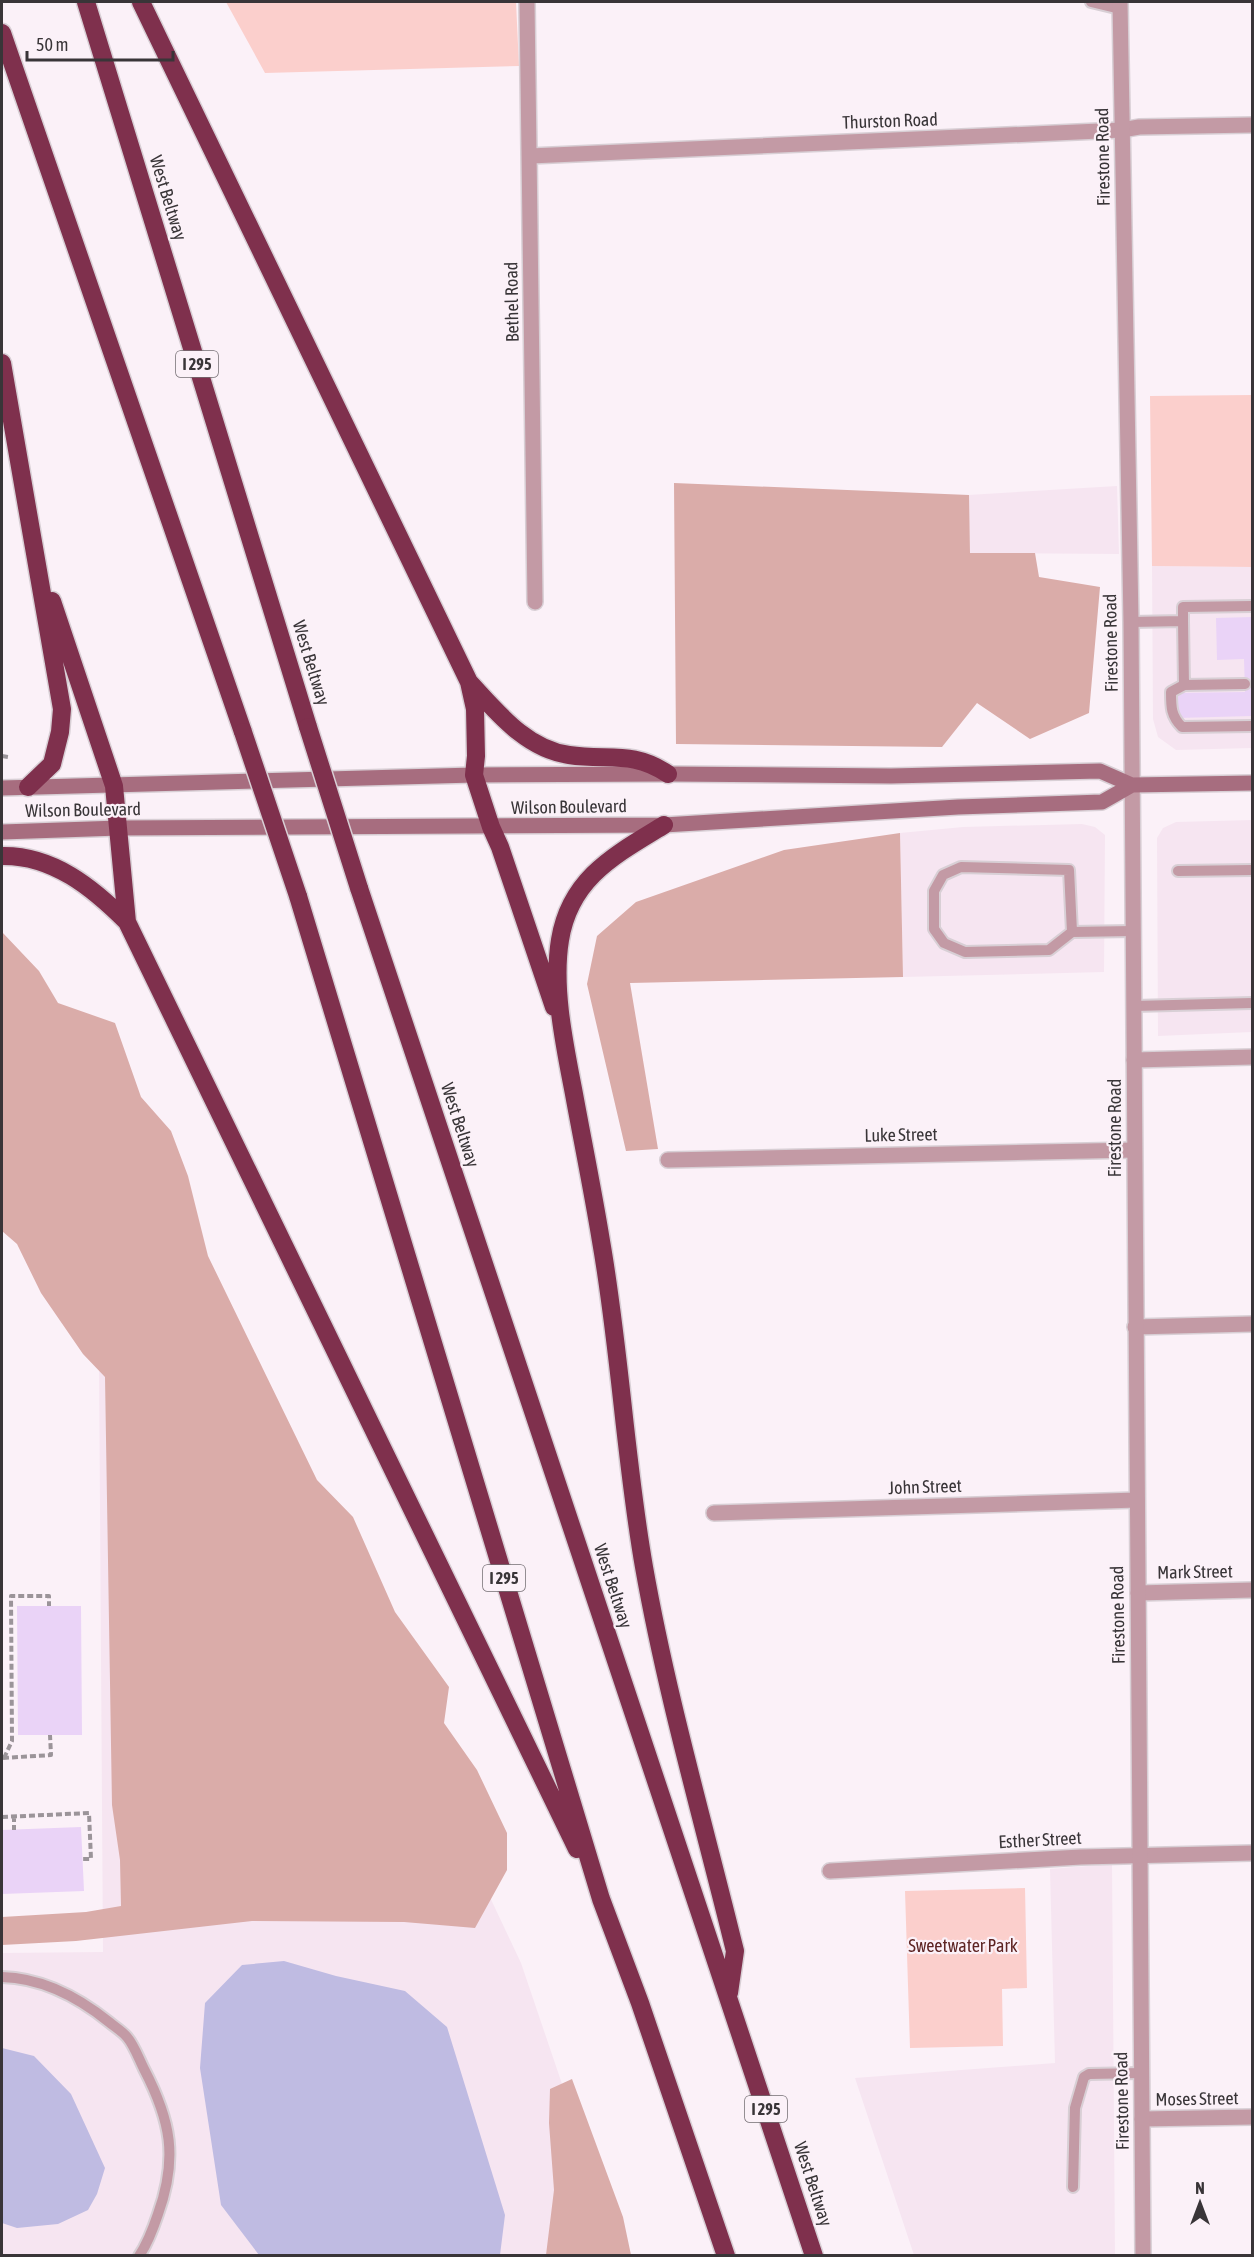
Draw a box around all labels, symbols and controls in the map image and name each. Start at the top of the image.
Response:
scale bar [27,24,172,62]
text: 50 m [36,34,68,55]
street label: Thurston Road [842,108,938,133]
street label: Firestone Road [1091,108,1114,206]
street label: West Beltway [146,153,191,243]
street label: Bethel Road [500,262,523,342]
road number: I 295 [176,351,218,377]
street label: Firestone Road [1099,594,1122,692]
street label: West Beltway [289,618,334,708]
street label: Wilson Boulevard [511,795,627,818]
street label: Wilson Boulevard [25,798,141,821]
street label: Firestone Road [1104,1079,1125,1177]
street label: West Beltway [437,1080,484,1170]
street label: Luke Street [864,1123,938,1146]
street label: John Street [888,1475,962,1498]
street label: West Beltway [590,1541,637,1631]
street label: Mark Street [1157,1560,1233,1583]
road number: I 295 [483,1565,525,1591]
street label: Firestone Road [1106,1566,1129,1664]
street label: Esther Street [998,1827,1082,1852]
park label: Sweetwater Park [908,1935,1018,1956]
street label: Firestone Road [1110,2052,1133,2150]
street label: Moses Street [1155,2087,1239,2110]
road number: I 295 [745,2096,787,2122]
street label: West Beltway [790,2139,837,2229]
north arrow [1170,2173,1230,2233]
text: N [1195,2179,1205,2197]

